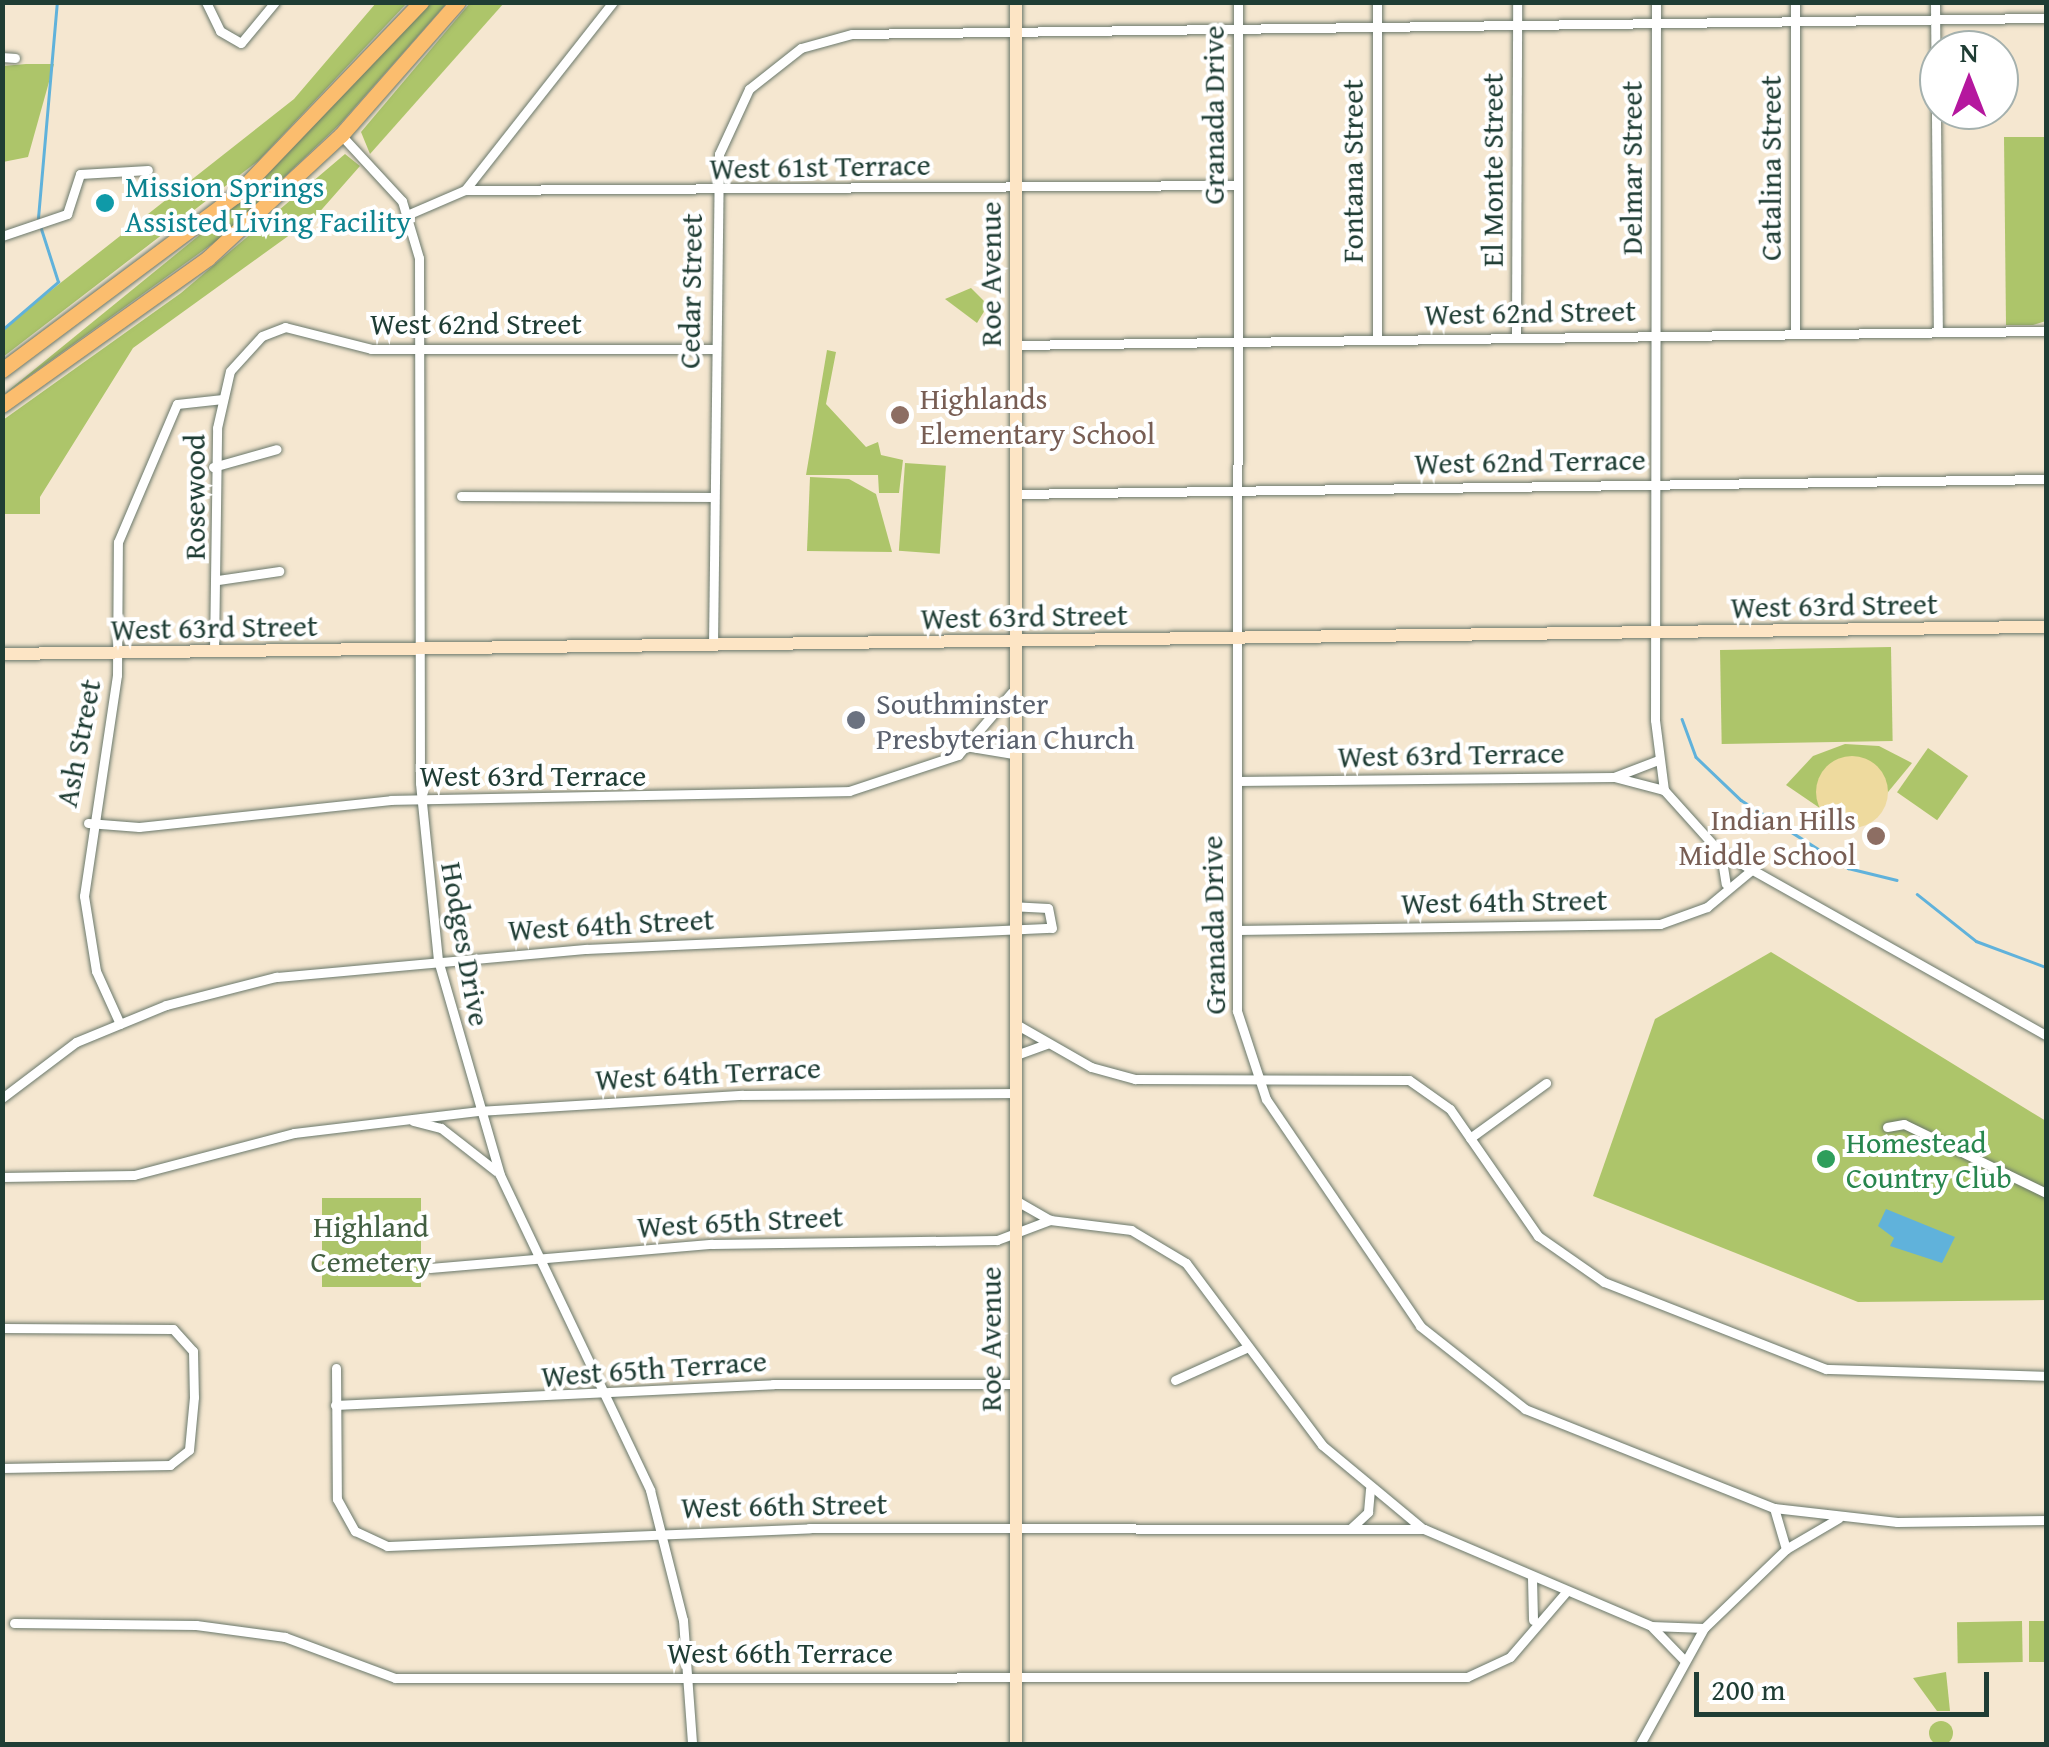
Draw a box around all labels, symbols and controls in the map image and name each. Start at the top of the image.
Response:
street label: Granada Drive [1195,25,1231,205]
north arrow [1919,30,2019,130]
text: N [1960,31,1978,72]
street label: El Monte Street [1474,73,1510,267]
street label: Catalina Street [1752,75,1788,261]
street label: Fontana Street [1334,79,1370,263]
street label: Delmar Street [1613,81,1649,255]
street label: West 61st Terrace [709,146,931,186]
place label: Mission Springs Assisted Living Facility [125,168,411,238]
marker: Mission Springs Assisted Living Facility [94,192,116,214]
street label: Roe Avenue [972,201,1008,347]
street label: Cedar Street [671,213,709,369]
street label: West 62nd Street [1424,292,1636,332]
street label: West 62nd Street [370,305,582,341]
place label: Highlands Elementary School [920,380,1155,450]
marker: Highlands Elementary School [889,404,911,426]
street label: Rosewood [176,434,212,560]
street label: West 62nd Terrace [1414,441,1646,481]
street label: West 63rd Street [1730,585,1938,625]
street label: West 63rd Street [920,596,1128,636]
street label: West 63rd Street [110,607,318,647]
street label: Ash Street [48,676,108,810]
place label: Southminster Presbyterian Church [876,685,1135,756]
marker: Southminster Presbyterian Church [845,709,867,731]
street label: West 63rd Terrace [1337,734,1565,774]
street label: West 63rd Terrace [420,757,646,793]
place label: Indian Hills Middle School [1678,801,1856,872]
marker: Indian Hills Middle School [1865,825,1887,847]
street label: Granada Drive [1193,835,1233,1015]
street label: Hodges Drive [434,859,498,1029]
street label: West 64th Street [1401,881,1607,921]
street label: West 64th Street [507,901,715,947]
street label: West 64th Terrace [594,1049,822,1097]
place label: Homestead Country Club [1846,1124,2012,1194]
marker: Homestead Country Club [1815,1148,1837,1170]
street label: West 65th Street [636,1198,844,1244]
park label: Highland Cemetery [311,1208,431,1278]
street label: Roe Avenue [972,1266,1008,1412]
street label: West 65th Terrace [540,1342,768,1394]
street label: West 66th Street [681,1485,887,1525]
street label: West 66th Terrace [667,1634,893,1670]
scale bar [1699,1652,1994,1714]
text: 200 m [1711,1667,1785,1711]

